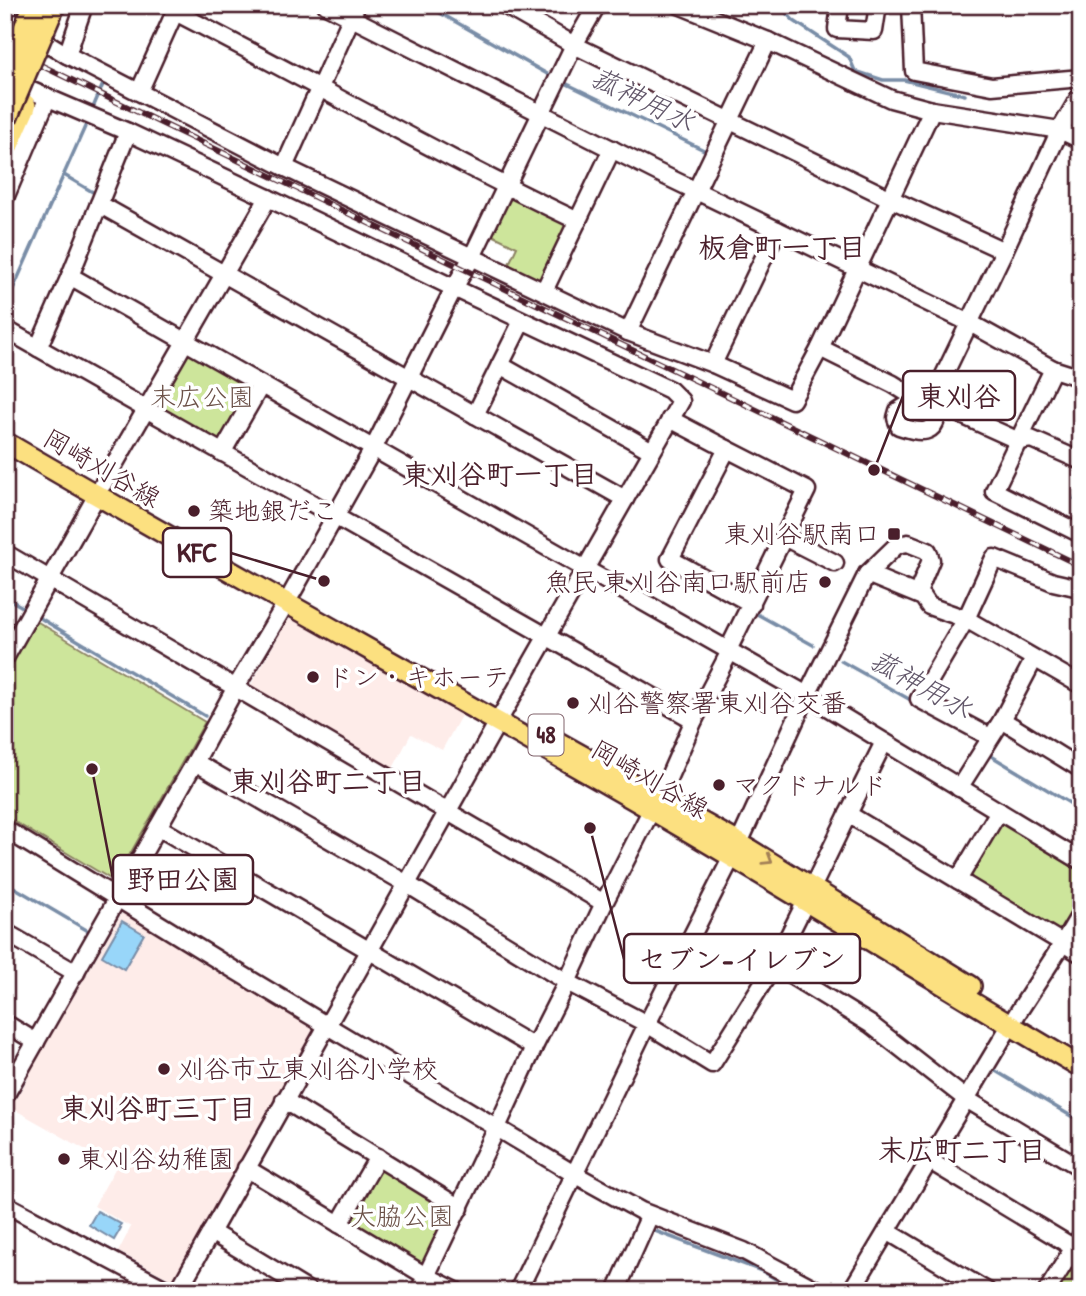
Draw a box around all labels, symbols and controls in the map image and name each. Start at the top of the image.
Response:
water label: 菰神用水 [584,57,702,141]
district label: 板倉町一丁目 [698,228,866,266]
callout: 東刈谷 [903,371,1015,420]
text: 東刈谷 [917,377,1001,415]
park label: 末広公園 [150,379,254,414]
street label: 岡崎刈谷線 [37,420,167,515]
district label: 東刈谷町一丁目 [402,455,598,493]
place label: 築地銀だこ [208,493,338,528]
marker: 築地銀だこ [186,503,202,519]
place label: 東刈谷駅南口 [724,516,880,551]
marker: 東刈谷駅南口 [886,526,902,542]
callout: KFC [163,528,231,577]
text: KFC [177,533,217,571]
place label: 魚民 東刈谷南口駅前店 [545,564,811,599]
marker: 魚民 東刈谷南口駅前店 [817,574,833,590]
water label: 菰神用水 [863,640,979,728]
place label: ドン・キホーテ [327,659,509,694]
marker: ドン・キホーテ [305,669,321,685]
place label: 刈谷警察署東刈谷交番 [587,685,847,720]
marker: 刈谷警察署東刈谷交番 [565,695,581,711]
road number: 48 [528,714,564,756]
street label: 岡崎刈谷線 [585,731,715,826]
district label: 東刈谷町二丁目 [230,762,426,800]
place label: マクドナルド [733,767,887,802]
marker: マクドナルド [711,777,727,793]
one-way arrow [760,852,773,865]
callout: 野田公園 [113,855,253,904]
text: 野田公園 [127,860,239,898]
callout: セブン-イレブン [624,934,860,983]
text: セブン-イレブン [638,940,846,978]
place label: 刈谷市立東刈谷小学校 [178,1051,438,1086]
marker: 刈谷市立東刈谷小学校 [156,1061,172,1077]
district label: 東刈谷町三丁目 [60,1089,256,1127]
district label: 末広町二丁目 [878,1131,1046,1169]
place label: 東刈谷幼稚園 [78,1141,234,1176]
marker: 東刈谷幼稚園 [56,1151,72,1167]
park label: 大脇公園 [350,1198,454,1233]

